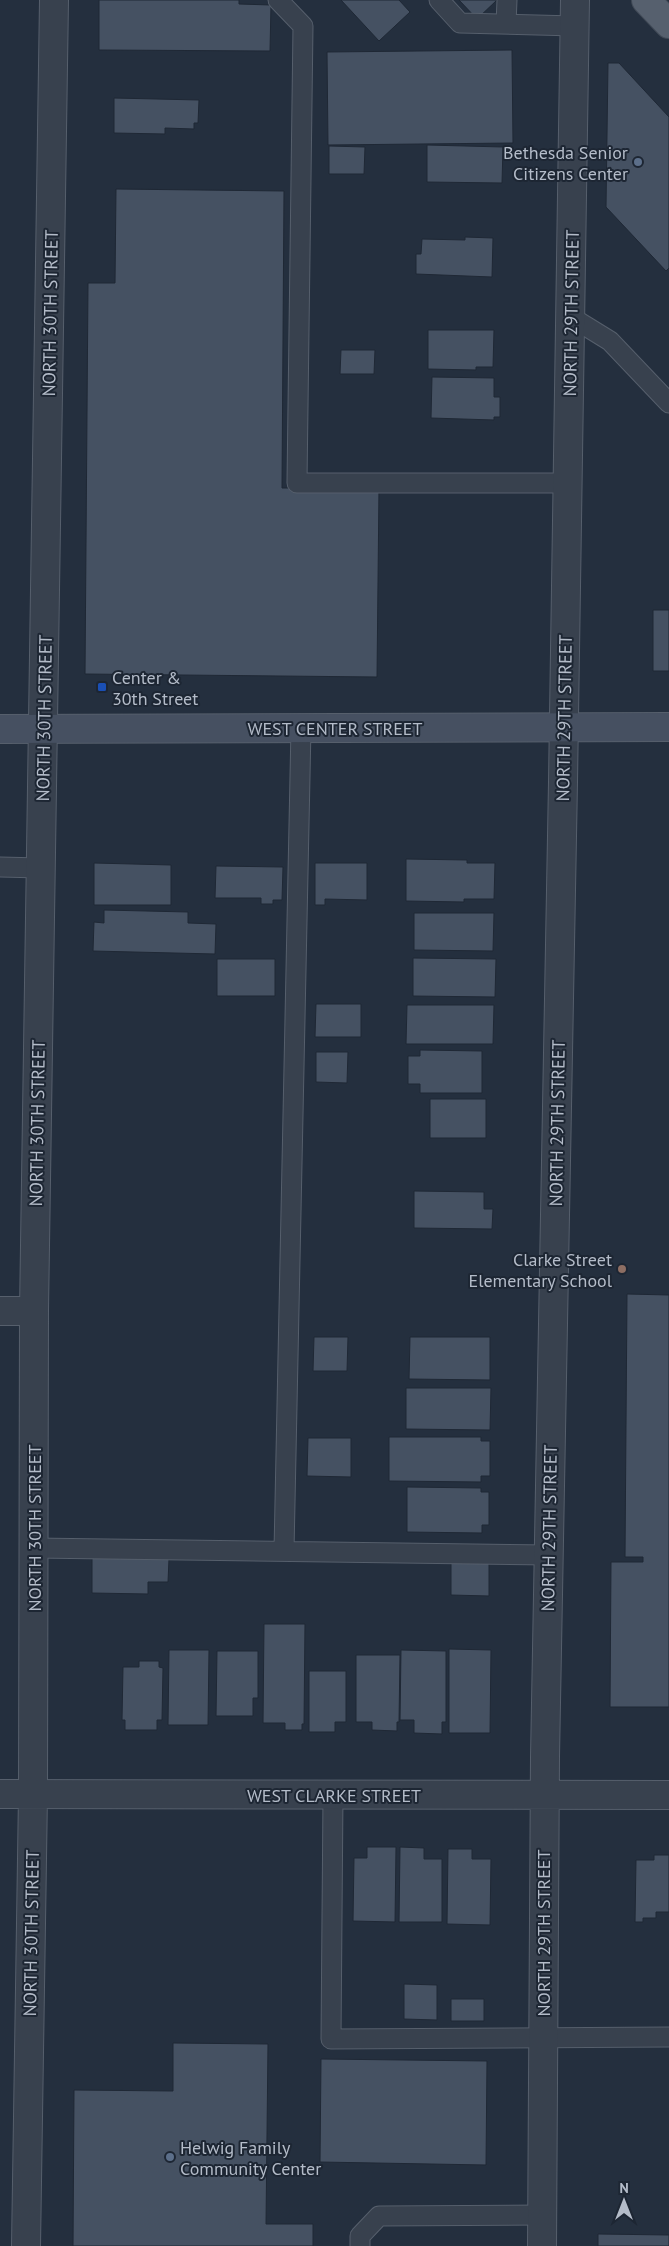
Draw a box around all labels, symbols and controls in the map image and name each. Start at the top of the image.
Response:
place label: Bethesda Senior Citizens Center [503,141,628,185]
marker: Bethesda Senior Citizens Center [632,156,644,168]
street label: NORTH 30TH STREET [37,229,63,397]
street label: NORTH 29TH STREET [558,229,584,397]
street label: NORTH 30TH STREET [31,634,57,802]
street label: NORTH 29TH STREET [551,634,577,802]
place label: Center & 30th Street [112,666,198,710]
marker: Center & 30th Street [96,681,108,693]
street label: WEST CENTER STREET [248,717,422,740]
street label: NORTH 30TH STREET [24,1039,50,1207]
street label: NORTH 29TH STREET [544,1039,570,1207]
place label: Clarke Street Elementary School [469,1248,613,1292]
marker: Clarke Street Elementary School [616,1263,628,1275]
street label: NORTH 29TH STREET [536,1444,562,1612]
street label: NORTH 30TH STREET [23,1445,46,1612]
street label: WEST CLARKE STREET [247,1784,421,1807]
street label: NORTH 30TH STREET [18,1849,44,2017]
street label: NORTH 29TH STREET [532,1850,555,2017]
place label: Helwig Family Community Center [180,2136,321,2180]
marker: Helwig Family Community Center [164,2151,176,2163]
north arrow [599,2176,649,2226]
text: N [619,2179,629,2197]

